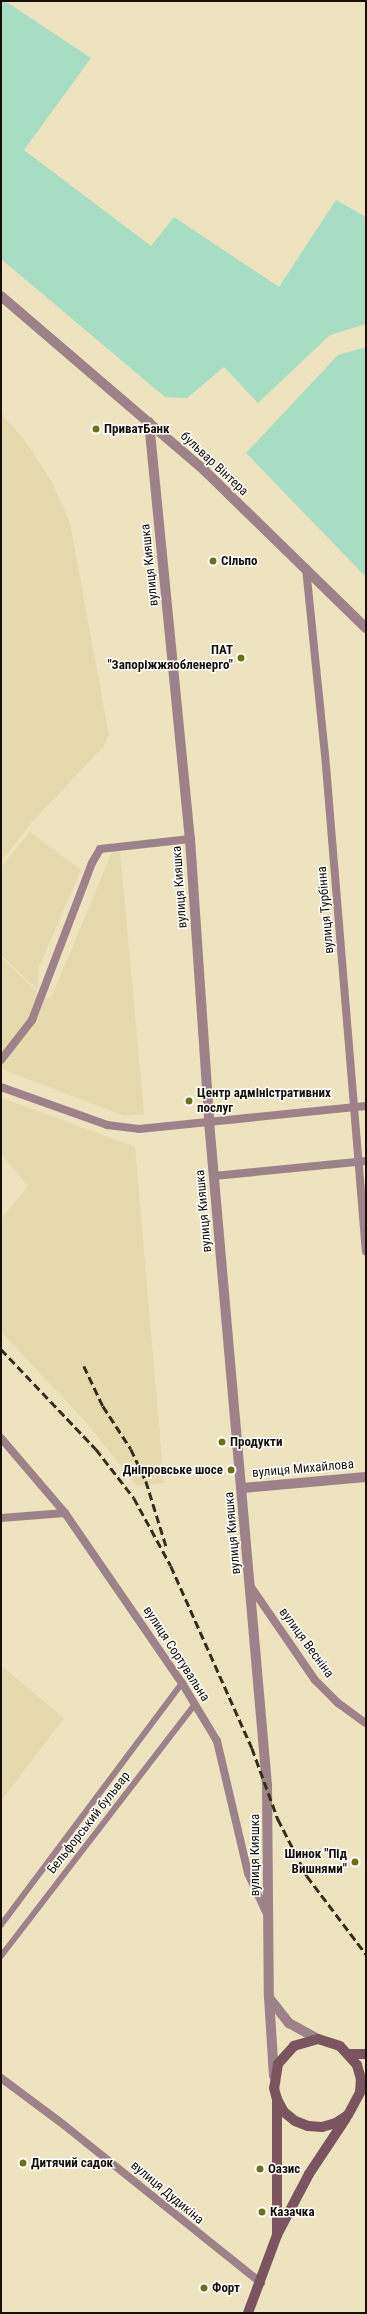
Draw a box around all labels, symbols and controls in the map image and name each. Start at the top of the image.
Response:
place label: ПриватБанк [104,421,170,437]
marker: ПриватБанк [91,424,101,434]
street label: бульвар Вінтера [177,429,251,499]
street label: вулиця Кияшка [138,523,162,607]
place label: Сільпо [221,553,258,569]
marker: Сільпо [208,556,218,566]
place label: ПАТ "Запоріжжяобленерго" [107,643,233,674]
marker: ПАТ "Запоріжжяобленерго" [236,653,246,663]
street label: вулиця Кияшка [169,845,191,929]
street label: вулиця Турбінна [314,866,338,954]
place label: Центр адміністративних послуг [197,1086,331,1117]
marker: Центр адміністративних послуг [184,1096,194,1106]
street label: вулиця Кияшка [193,1169,215,1253]
place label: Продукти [230,1434,283,1450]
marker: Продукти [217,1437,227,1447]
street label: вулиця Михайлова [252,1457,354,1481]
place label: Дніпровське шосе [123,1462,223,1478]
marker: Дніпровське шосе [226,1465,236,1475]
street label: вулиця Кияшка [222,1491,244,1575]
street label: вулиця Сортувальна [139,1603,213,1705]
street label: вулиця Весніна [275,1605,337,1681]
street label: Бельфорський бульвар [44,1769,134,1877]
street label: вулиця Кияшка [247,1814,263,1896]
place label: Шинок "Під Вишнями" [284,1847,347,1878]
marker: Шинок "Під Вишнями" [350,1857,360,1867]
place label: Дитячий садок [31,2155,113,2171]
marker: Дитячий садок [18,2158,28,2168]
street label: вулиця Дудикіна [127,2158,207,2228]
place label: Оазис [268,2161,300,2177]
marker: Оазис [255,2164,265,2174]
place label: Казачка [270,2204,315,2220]
marker: Казачка [257,2207,267,2217]
place label: Форт [212,2280,240,2296]
marker: Форт [199,2283,209,2293]

